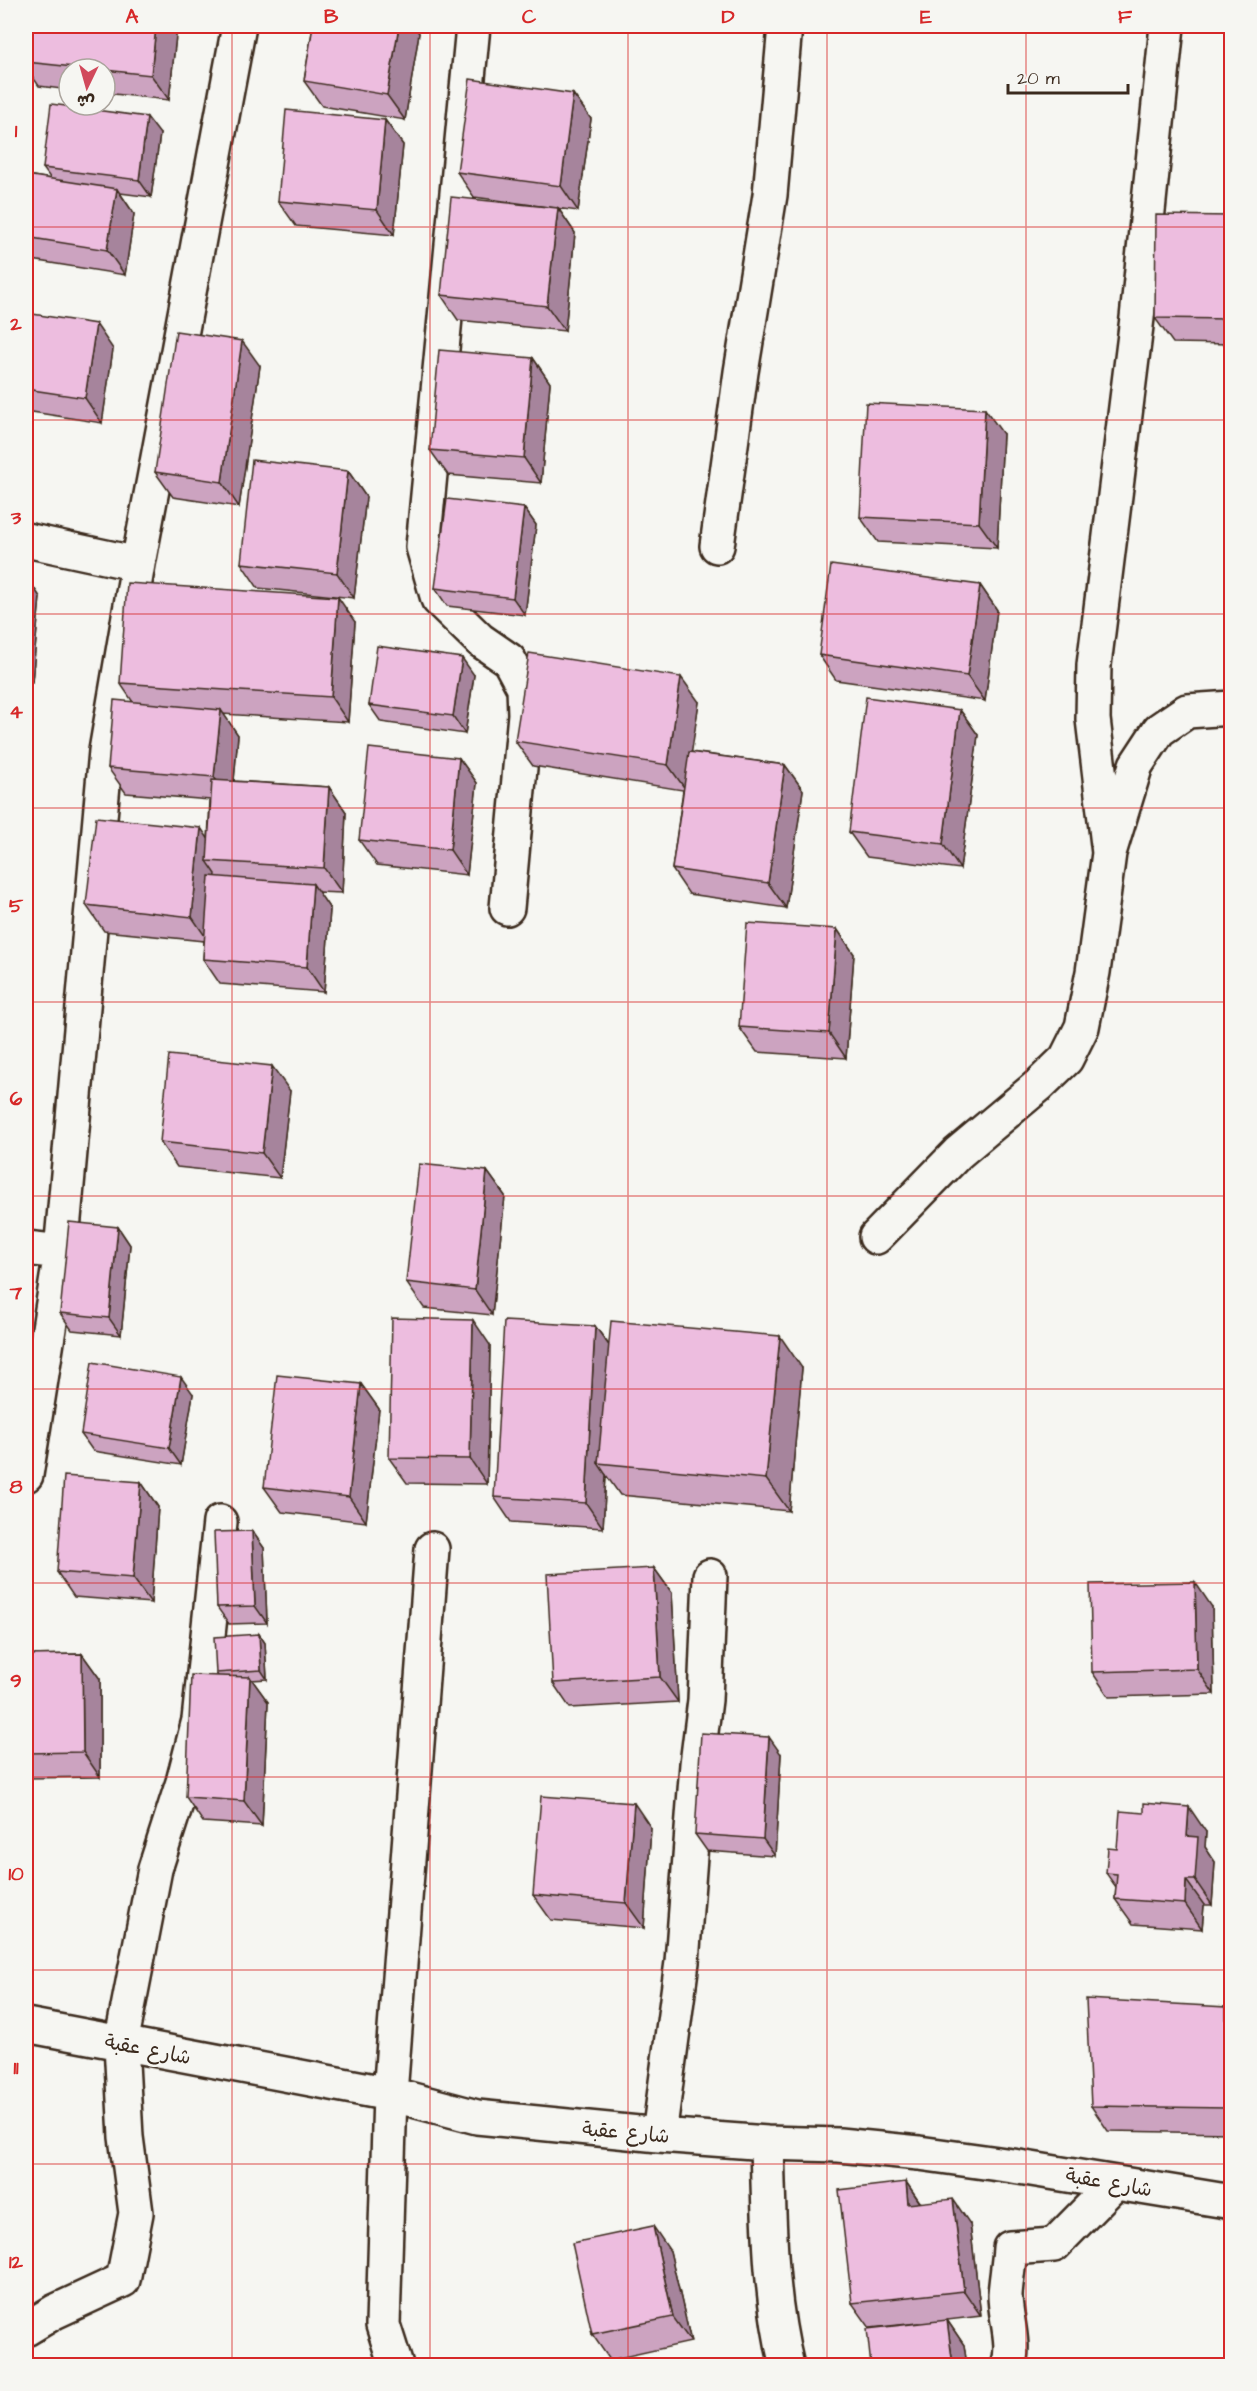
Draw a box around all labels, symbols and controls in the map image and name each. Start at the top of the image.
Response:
text: A [126,3,139,31]
text: B [324,3,339,31]
text: C [522,3,537,31]
text: D [722,3,735,31]
text: E [920,3,932,31]
text: F [1118,3,1133,31]
north arrow [57,57,117,117]
scale bar [1008,57,1128,95]
text: 20 m [1017,66,1060,91]
text: ش [76,89,96,113]
text: 1 [15,117,18,145]
text: 2 [9,310,22,338]
text: 3 [10,504,22,532]
text: 4 [9,698,23,726]
text: 5 [9,892,24,920]
text: 6 [10,1085,23,1113]
text: 7 [9,1279,23,1307]
text: 8 [10,1473,23,1501]
text: 9 [10,1667,22,1695]
text: 10 [8,1860,24,1888]
street label: شارع عقبة [102,2028,193,2072]
text: 11 [13,2054,19,2082]
street label: شارع عقبة [581,2115,671,2151]
street label: شارع عقبة [1063,2162,1154,2204]
text: 12 [9,2248,24,2276]

